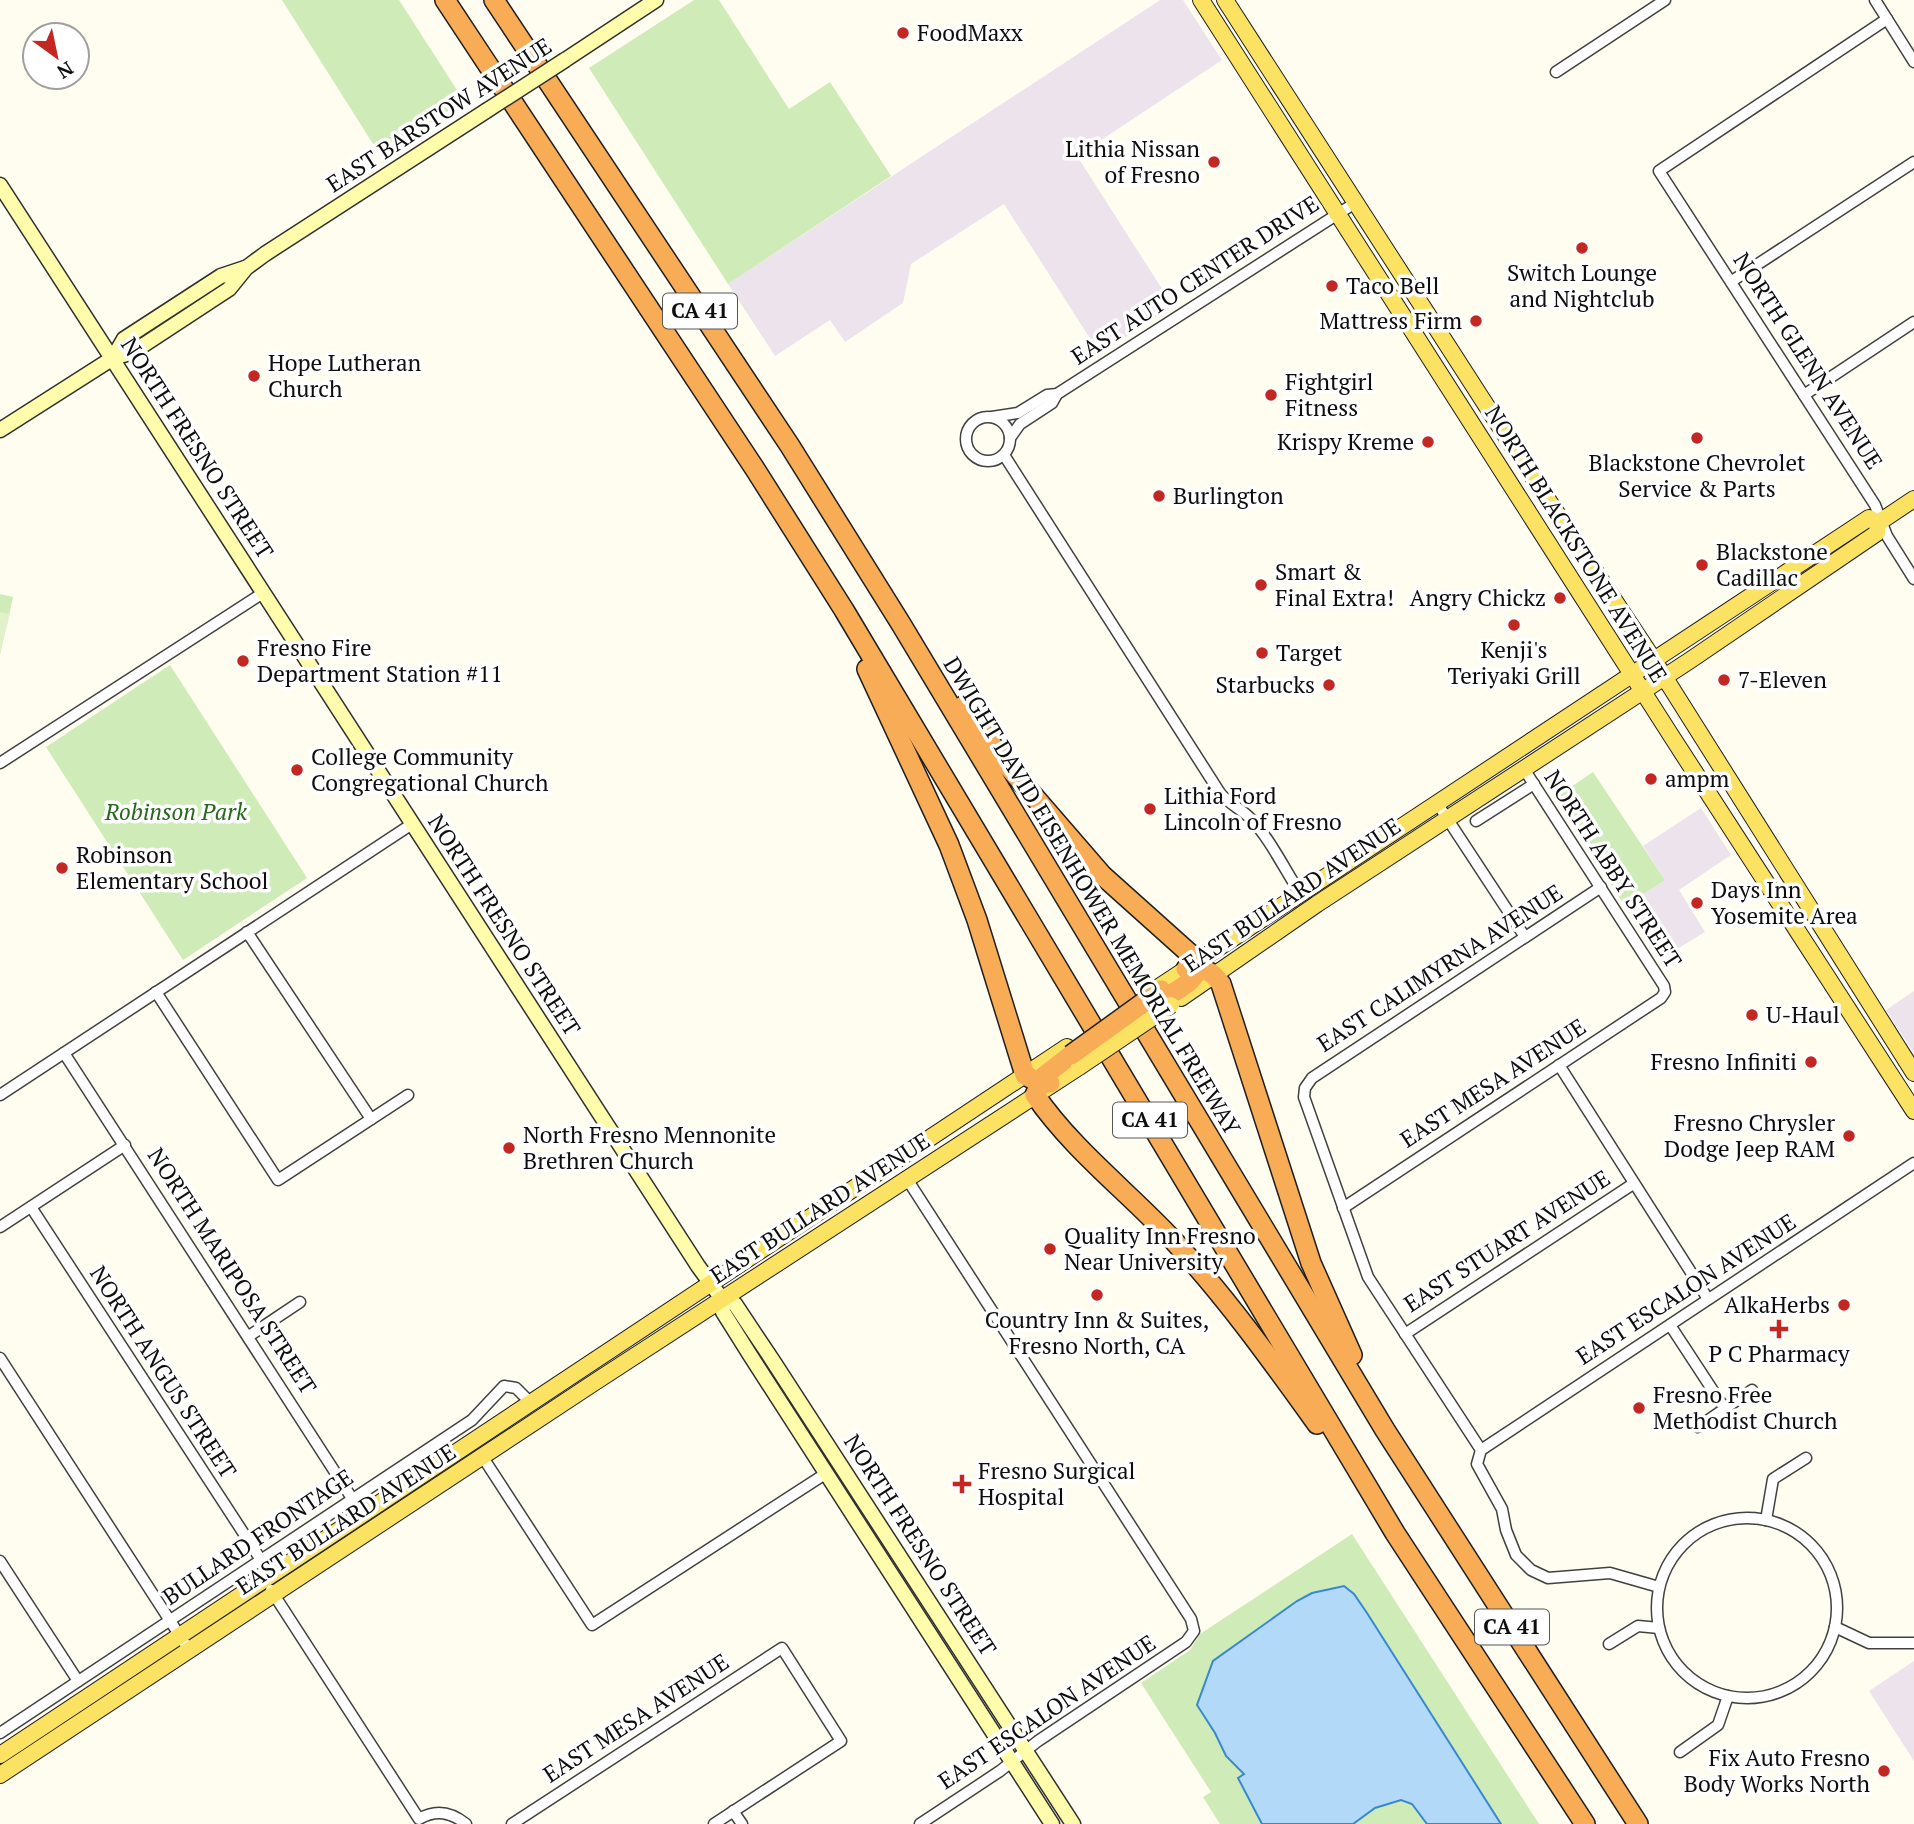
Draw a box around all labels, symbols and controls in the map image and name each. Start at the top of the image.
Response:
place label: FoodMaxx [917,17,1023,48]
north arrow [21,21,91,91]
marker: FoodMaxx [895,25,911,41]
street label: EAST BARSTOW AVENUE [320,30,557,199]
text: N [52,56,78,85]
place label: Lithia Nissan of Fresno [1065,133,1200,190]
marker: Lithia Nissan of Fresno [1206,154,1222,170]
street label: EAST AUTO CENTER DRIVE [1065,188,1324,371]
marker: Switch Lounge and Nightclub [1574,240,1590,256]
street label: NORTH GLENN AVENUE [1727,246,1890,475]
place label: Switch Lounge and Nightclub [1507,257,1657,314]
place label: Taco Bell [1346,270,1439,301]
marker: Taco Bell [1324,278,1340,294]
road number: CA 41 [663,294,737,328]
place label: Mattress Firm [1319,305,1462,336]
marker: Mattress Firm [1468,313,1484,329]
street label: NORTH FRESNO STREET [114,331,281,565]
place label: Hope Lutheran Church [268,347,422,404]
place label: Fightgirl Fitness [1285,366,1373,423]
marker: Hope Lutheran Church [246,368,262,384]
marker: Fightgirl Fitness [1263,387,1279,403]
street label: NORTH BLACKSTONE AVENUE [1478,399,1675,688]
place label: Krispy Kreme [1277,426,1414,457]
marker: Blackstone Chevrolet Service & Parts [1689,430,1705,446]
marker: Krispy Kreme [1420,434,1436,450]
place label: Blackstone Chevrolet Service & Parts [1588,447,1806,504]
place label: Burlington [1173,480,1284,511]
marker: Burlington [1151,488,1167,504]
place label: Blackstone Cadillac [1716,536,1828,593]
place label: Smart & Final Extra! [1275,556,1394,613]
marker: Blackstone Cadillac [1694,557,1710,573]
marker: Smart & Final Extra! [1253,577,1269,593]
place label: Angry Chickz [1409,582,1546,613]
marker: Angry Chickz [1552,590,1568,606]
marker: Kenji's Teriyaki Grill [1506,617,1522,633]
place label: Fresno Fire Department Station #11 [257,632,503,689]
place label: Kenji's Teriyaki Grill [1447,634,1581,691]
place label: Target [1276,637,1343,668]
marker: Target [1254,645,1270,661]
street label: DWIGHT DAVID EISENHOWER MEMORIAL FREEWAY [937,651,1248,1141]
marker: Fresno Fire Department Station #11 [235,653,251,669]
place label: 7-Eleven [1738,664,1827,695]
place label: Starbucks [1215,669,1315,700]
marker: 7-Eleven [1716,672,1732,688]
marker: Starbucks [1321,677,1337,693]
place label: College Community Congregational Church [311,741,549,798]
marker: College Community Congregational Church [289,762,305,778]
place label: ampm [1665,763,1729,794]
street label: NORTH ABBY STREET [1538,764,1689,974]
marker: ampm [1643,771,1659,787]
place label: Lithia Ford Lincoln of Fresno [1164,780,1342,837]
park label: Robinson Park [104,796,248,827]
marker: Lithia Ford Lincoln of Fresno [1142,801,1158,817]
street label: NORTH FRESNO STREET [421,808,588,1042]
street label: EAST BULLARD AVENUE [1177,810,1407,979]
place label: Robinson Elementary School [76,839,269,896]
marker: Robinson Elementary School [54,860,70,876]
place label: Days Inn Yosemite Area [1711,874,1858,931]
street label: EAST CALIMYRNA AVENUE [1311,876,1568,1059]
marker: Days Inn Yosemite Area [1689,895,1705,911]
place label: U-Haul [1766,999,1840,1030]
marker: U-Haul [1744,1007,1760,1023]
street label: EAST MESA AVENUE [1394,1011,1592,1154]
place label: Fresno Infiniti [1651,1046,1797,1077]
marker: Fresno Infiniti [1803,1054,1819,1070]
road number: CA 41 [1113,1102,1187,1138]
place label: Fresno Chrysler Dodge Jeep RAM [1664,1107,1835,1164]
place label: North Fresno Mennonite Brethren Church [523,1119,776,1176]
street label: EAST BULLARD AVENUE [704,1125,936,1290]
marker: Fresno Chrysler Dodge Jeep RAM [1841,1128,1857,1144]
marker: North Fresno Mennonite Brethren Church [501,1140,517,1156]
street label: NORTH MARIPOSA STREET [141,1141,324,1400]
street label: EAST STUART AVENUE [1398,1162,1616,1319]
street label: EAST ESCALON AVENUE [1570,1206,1802,1371]
place label: Quality Inn Fresno Near University [1064,1220,1256,1277]
marker: Quality Inn Fresno Near University [1042,1241,1058,1257]
street label: NORTH ANGUS STREET [83,1260,244,1484]
marker: Country Inn & Suites, Fresno North, CA [1089,1287,1105,1303]
place label: AlkaHerbs [1724,1289,1830,1320]
marker: AlkaHerbs [1836,1297,1852,1313]
place label: Country Inn & Suites, Fresno North, CA [985,1304,1209,1361]
marker: P C Pharmacy [1771,1321,1787,1337]
place label: P C Pharmacy [1708,1338,1850,1369]
place label: Fresno Free Methodist Church [1653,1379,1838,1436]
marker: Fresno Free Methodist Church [1631,1400,1647,1416]
street label: NORTH FRESNO STREET [837,1428,1004,1662]
street label: EAST BULLARD AVENUE [230,1436,462,1601]
place label: Fresno Surgical Hospital [978,1455,1136,1512]
street label: BULLARD FRONTAGE [156,1461,359,1612]
marker: Fresno Surgical Hospital [952,1474,972,1494]
road number: CA 41 [1475,1610,1549,1644]
street label: EAST ESCALON AVENUE [932,1627,1162,1796]
street label: EAST MESA AVENUE [537,1646,735,1789]
place label: Fix Auto Fresno Body Works North [1684,1742,1870,1799]
marker: Fix Auto Fresno Body Works North [1876,1763,1892,1779]

